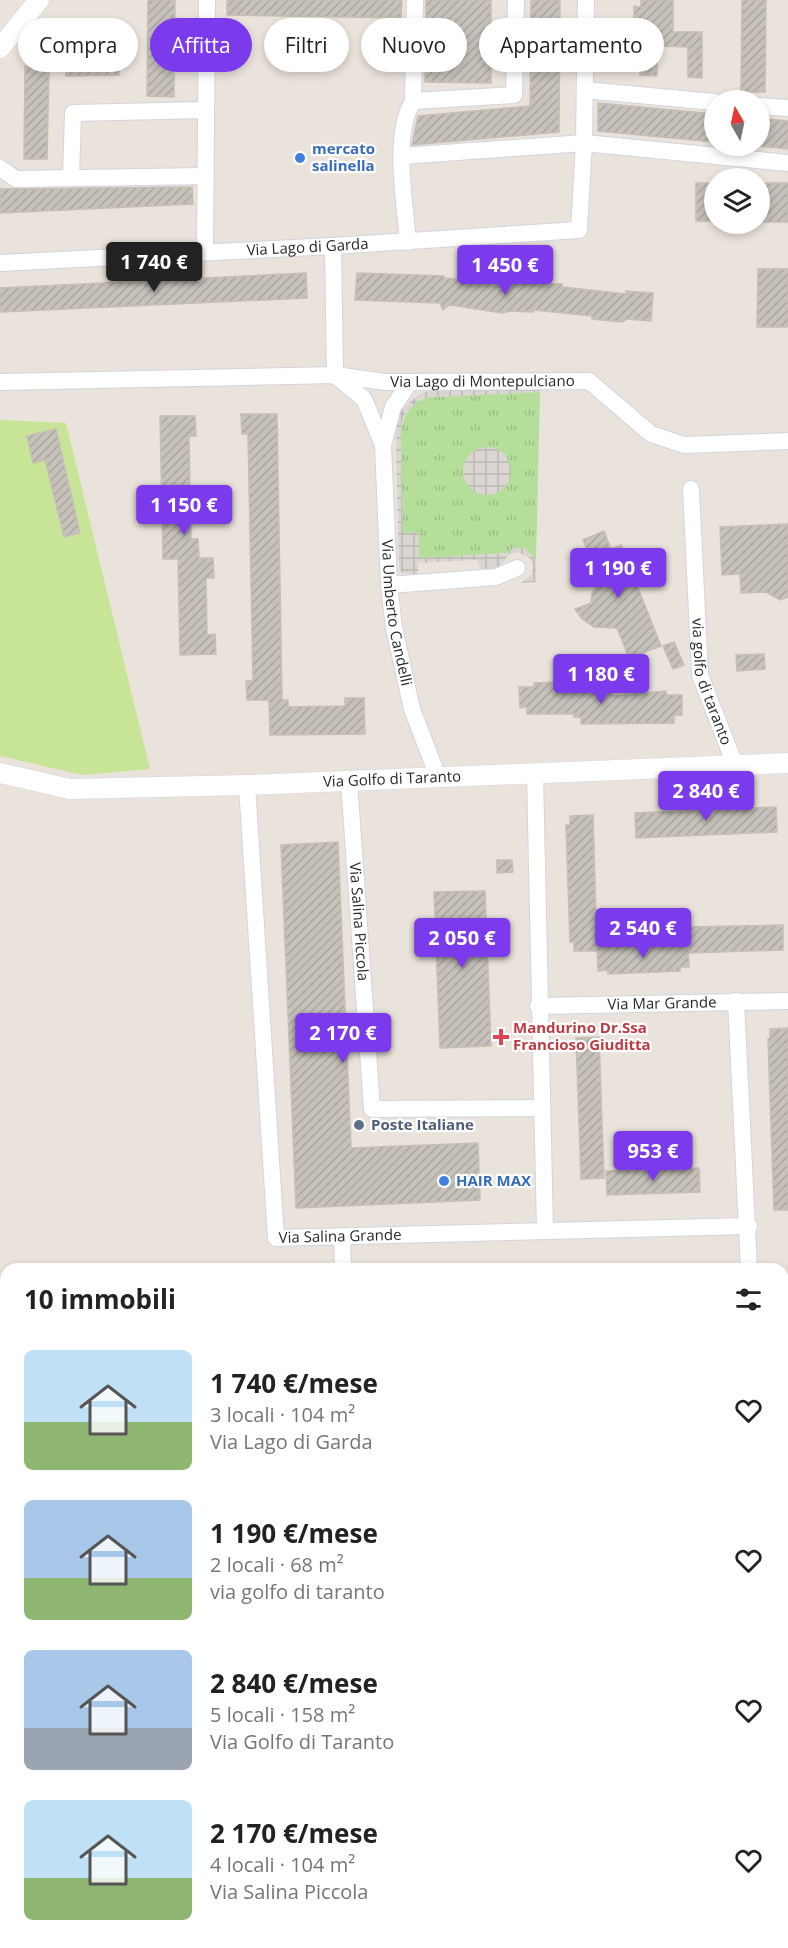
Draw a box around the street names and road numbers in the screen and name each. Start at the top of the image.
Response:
street label: Via Lago di Garda [246,233,369,259]
street label: Via Lago di Montepulciano [390,370,575,391]
street label: Via Umberto Candelli [378,539,418,688]
street label: via golfo di taranto [688,618,737,748]
street label: Via Golfo di Taranto [322,765,461,791]
street label: Via Salina Piccola [346,862,374,982]
street label: Via Mar Grande [607,991,717,1014]
street label: Via Salina Grande [278,1224,402,1247]

